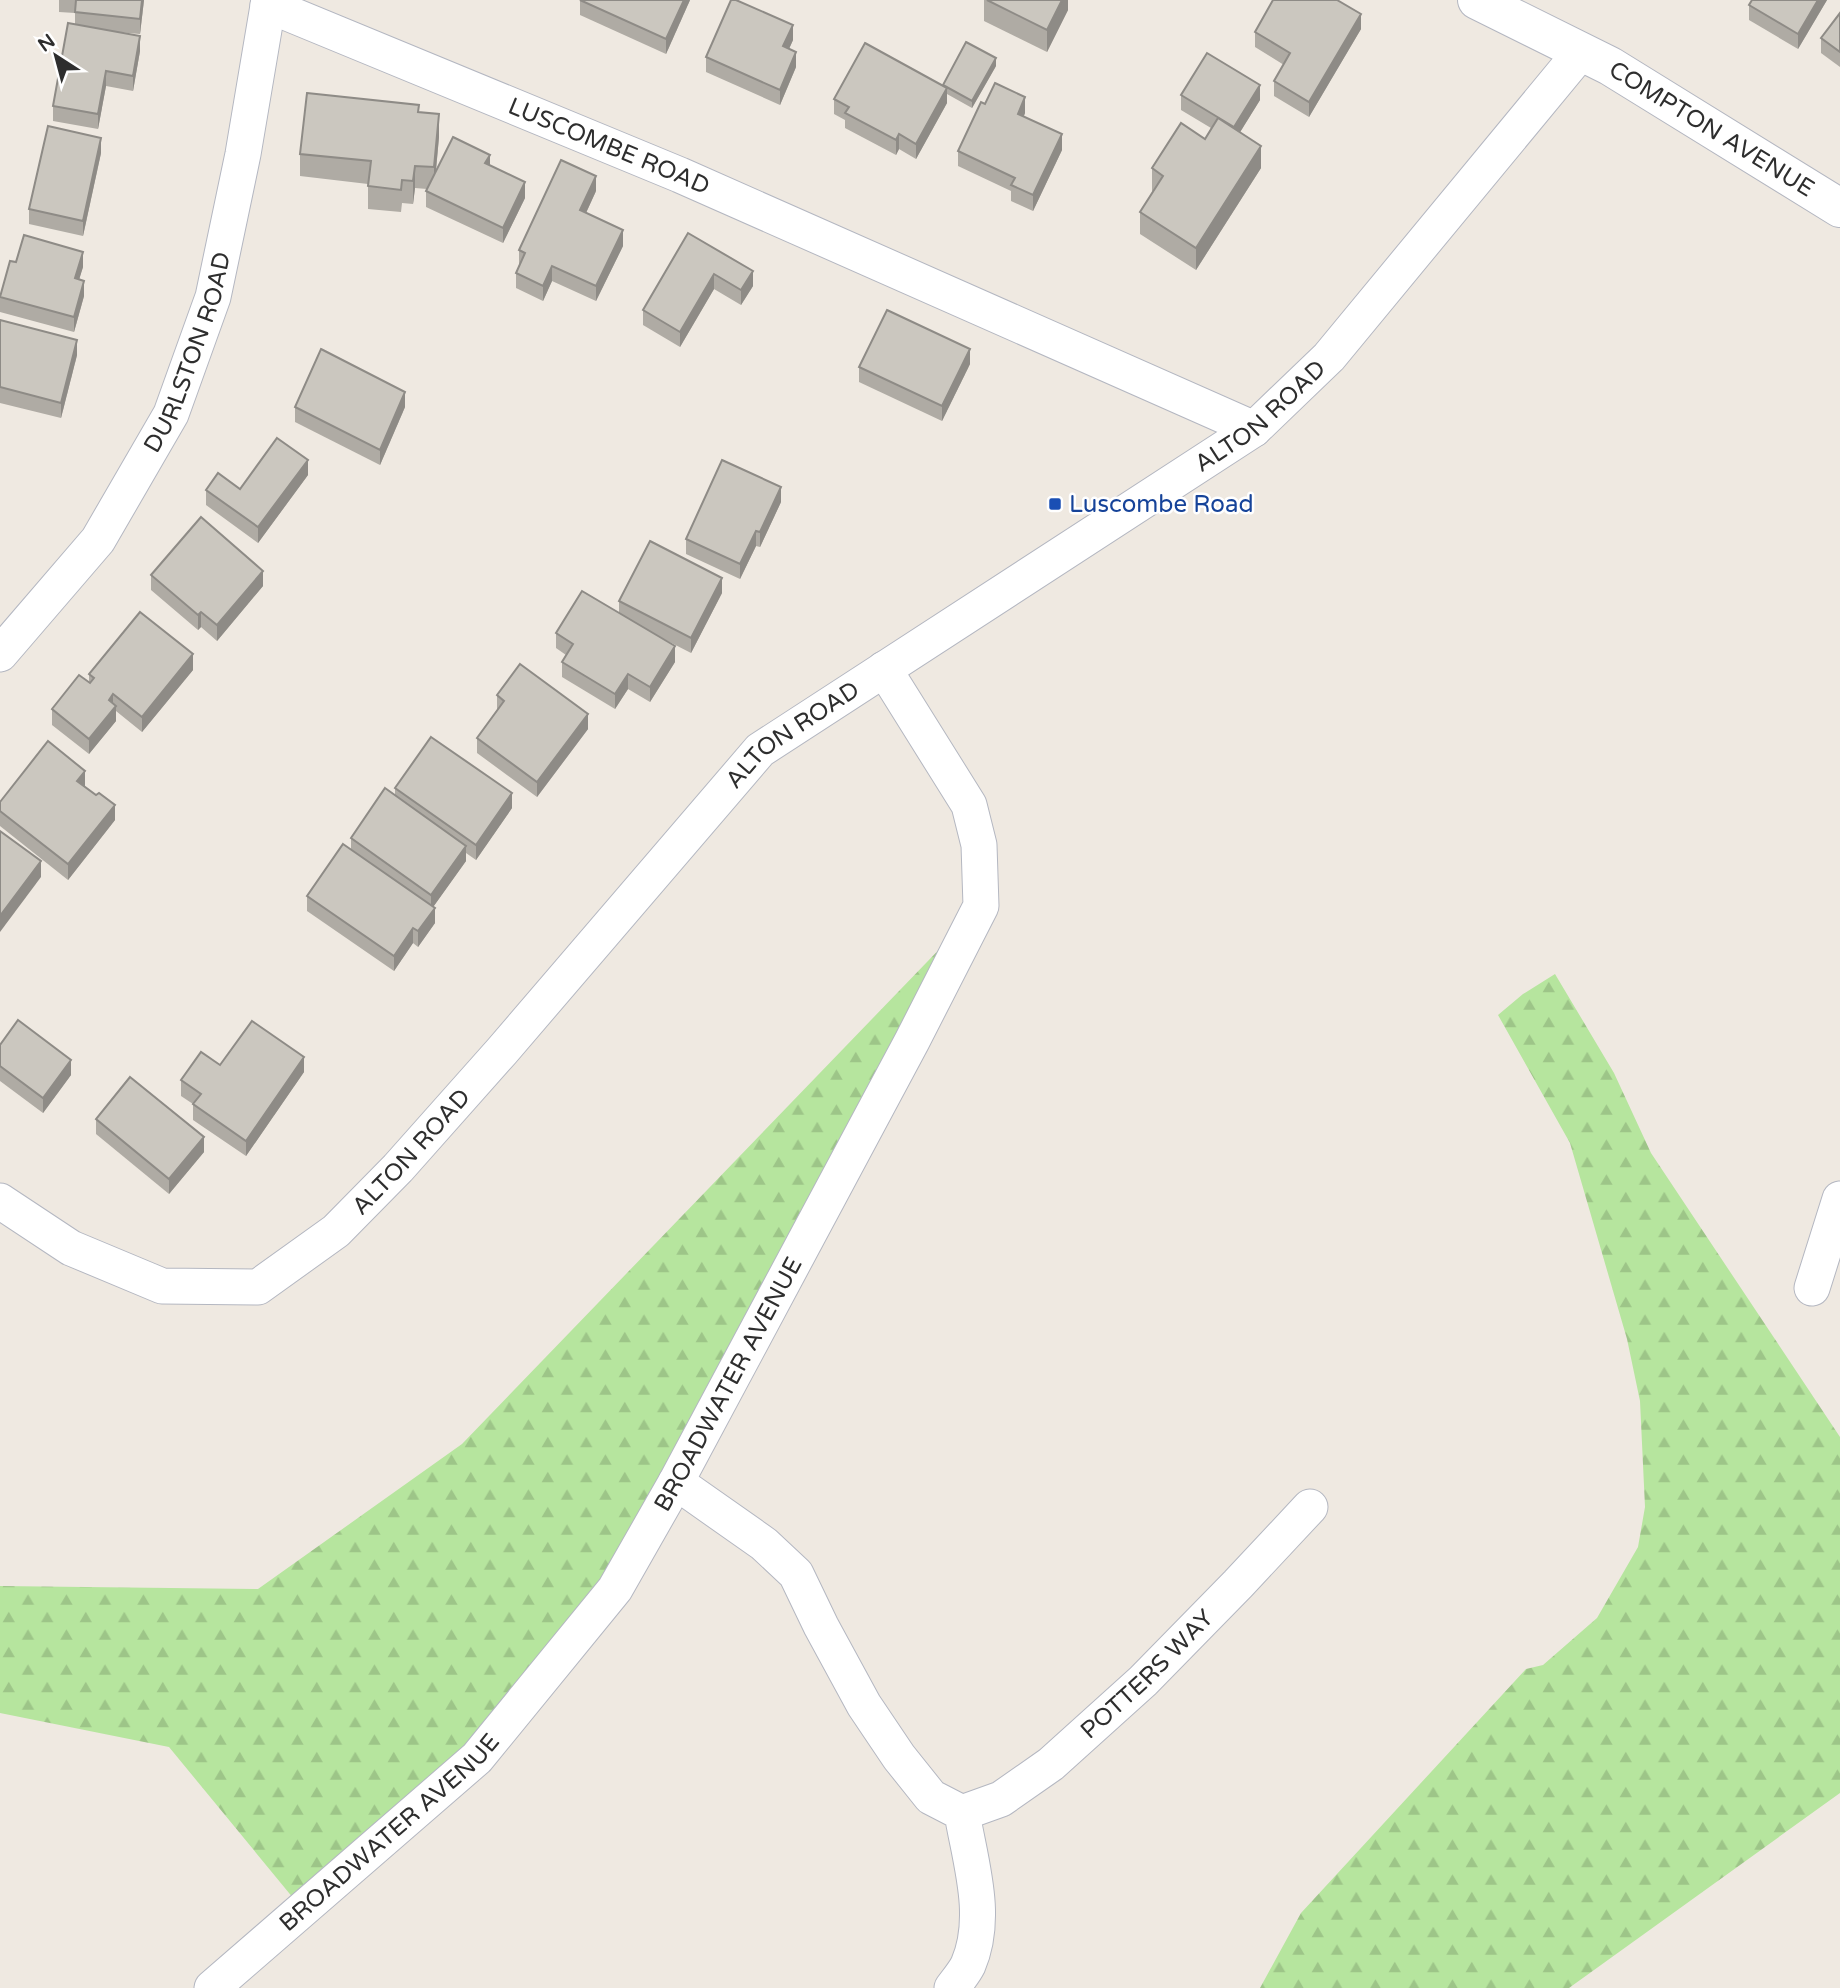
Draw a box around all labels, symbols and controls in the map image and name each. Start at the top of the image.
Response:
north arrow [21,21,91,91]
text: N [34,30,59,56]
street label: COMPTON AVENUE [1604,55,1820,203]
street label: LUSCOMBE ROAD [504,91,714,201]
street label: DURLSTON ROAD [137,249,237,458]
street label: ALTON ROAD [1189,354,1331,478]
place label: Luscombe Road [1069,490,1254,519]
marker: Luscombe Road [1047,496,1063,512]
street label: ALTON ROAD [719,675,865,794]
street label: ALTON ROAD [346,1083,476,1221]
street label: BROADWATER AVENUE [648,1252,808,1517]
street label: POTTERS WAY [1074,1603,1219,1745]
street label: BROADWATER AVENUE [273,1728,506,1937]

